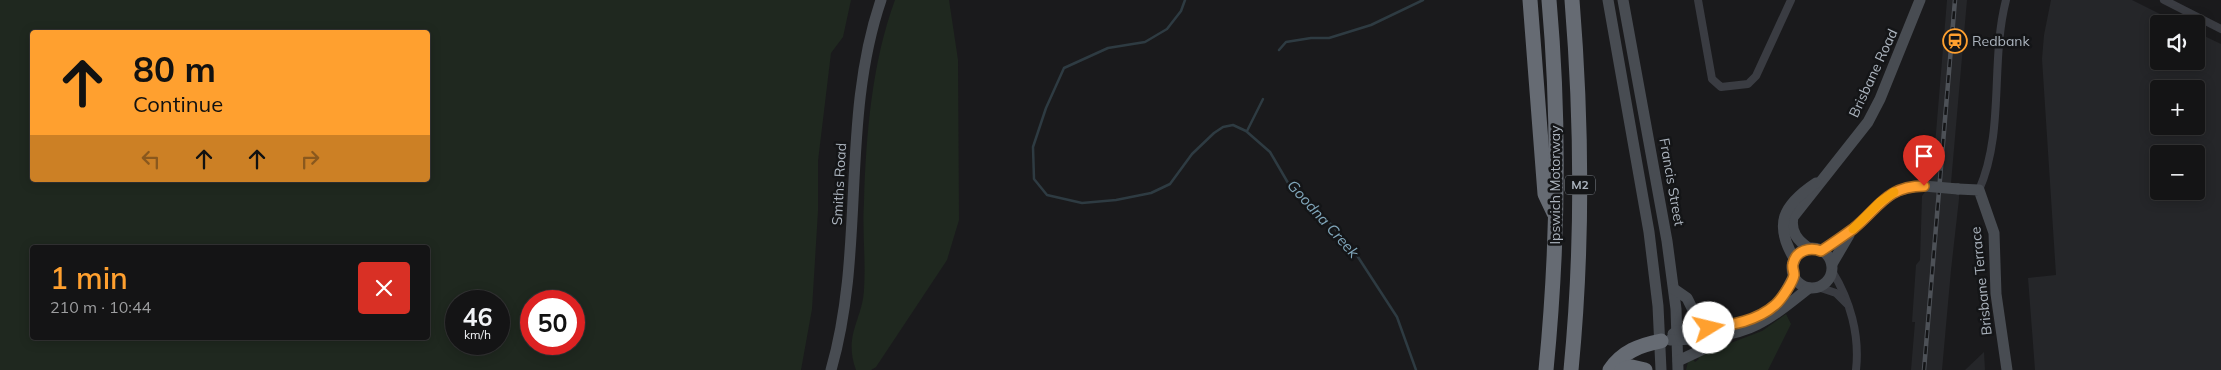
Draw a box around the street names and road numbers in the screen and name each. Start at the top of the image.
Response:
street label: Brisbane Road [1845,26,1901,120]
street label: Ipswich Motorway [1546,125,1564,245]
street label: Francis Street [1655,137,1689,227]
street label: Smiths Road [828,142,850,226]
road number: M2 [1565,176,1595,194]
street label: Brisbane Terrace [1966,226,1996,336]

